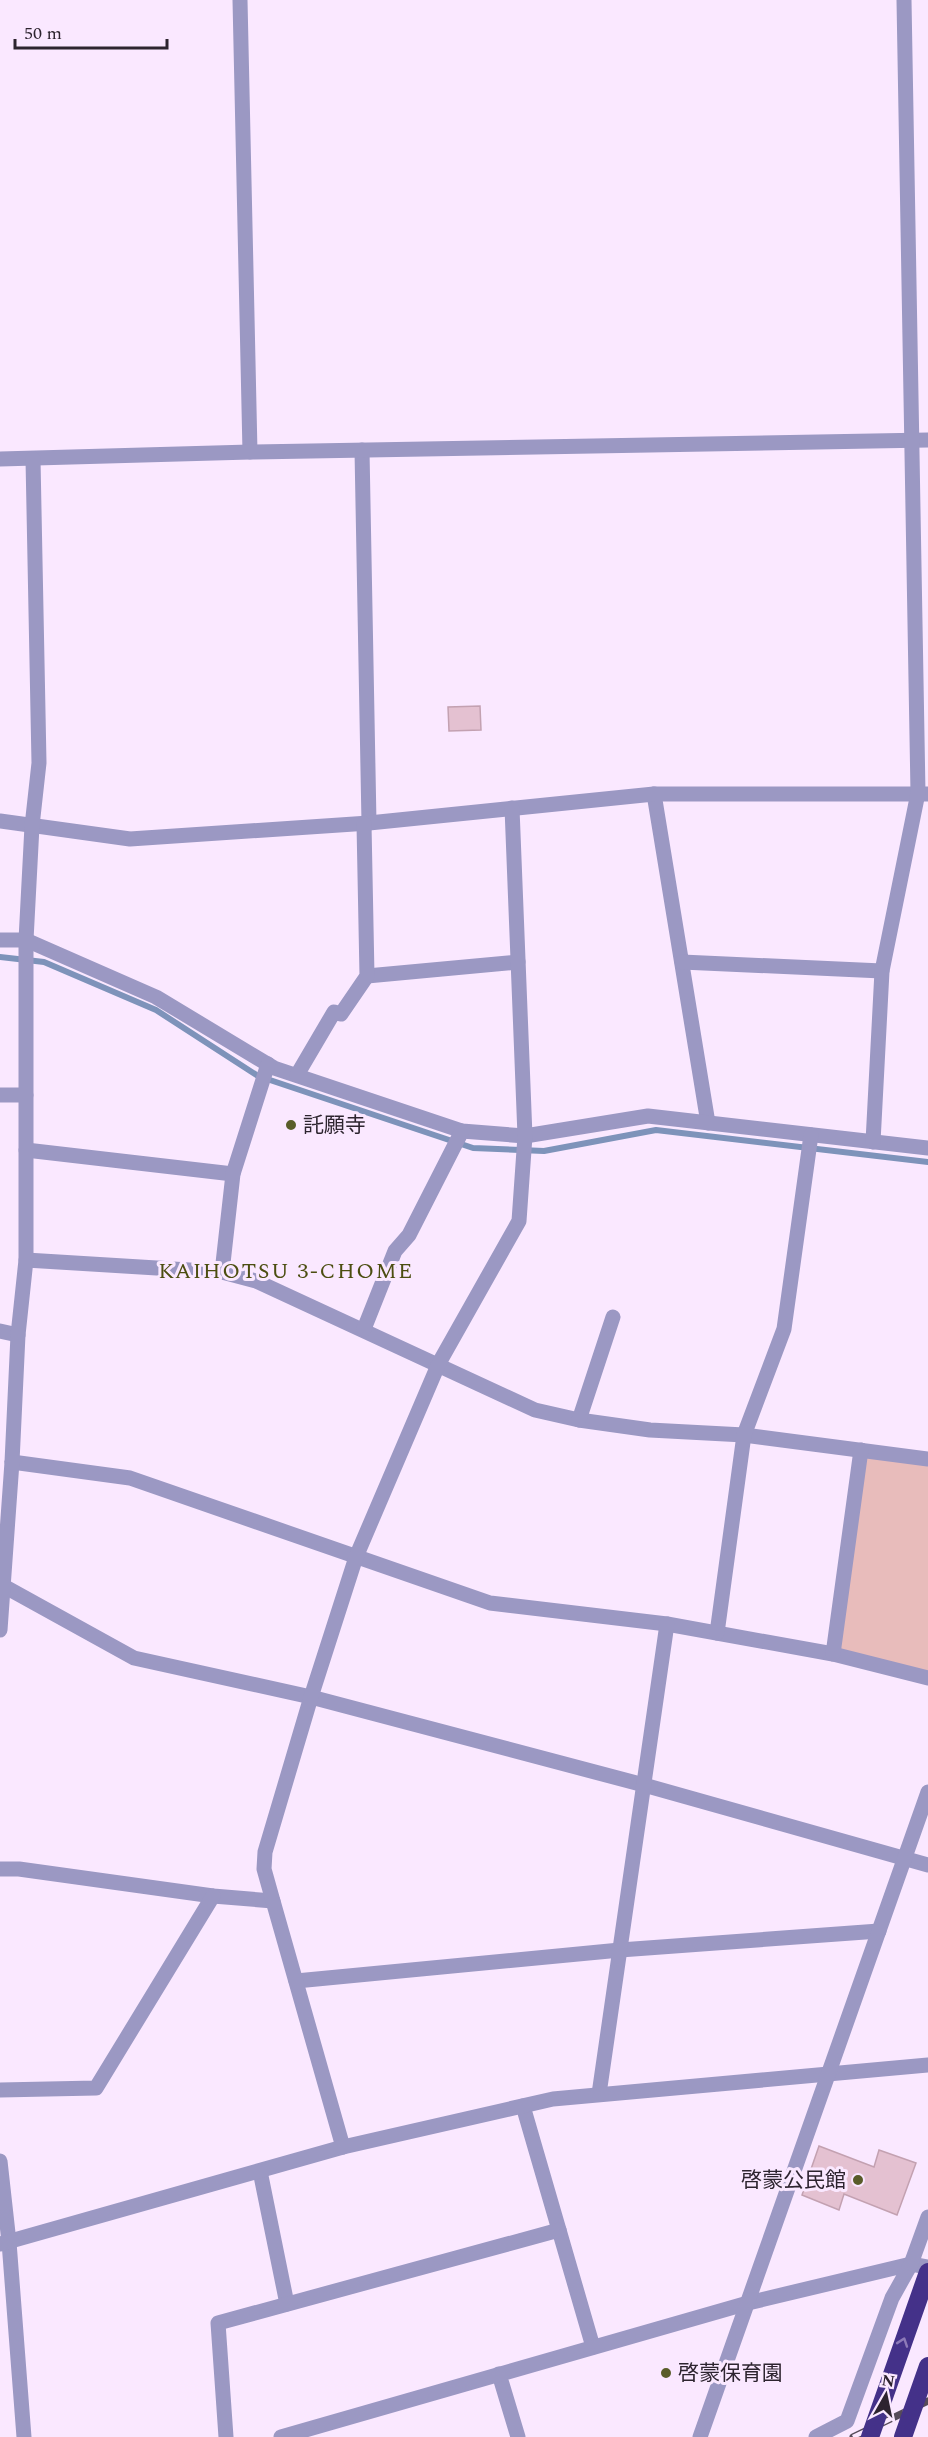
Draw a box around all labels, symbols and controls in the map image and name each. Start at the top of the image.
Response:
scale bar [15,12,166,50]
text: 50 m [24,20,62,47]
place label: 託願寺 [303,1110,366,1142]
marker: 託願寺 [284,1118,298,1132]
district label: KAIHOTSU 3-CHOME [158,1255,414,1288]
place label: 啓蒙公民館 [741,2165,846,2197]
marker: 啓蒙公民館 [851,2173,865,2187]
one-way arrow [896,2337,909,2348]
place label: 啓蒙保育園 [678,2358,783,2390]
north arrow [856,2365,916,2425]
marker: 啓蒙保育園 [659,2366,673,2380]
text: N [880,2368,897,2394]

